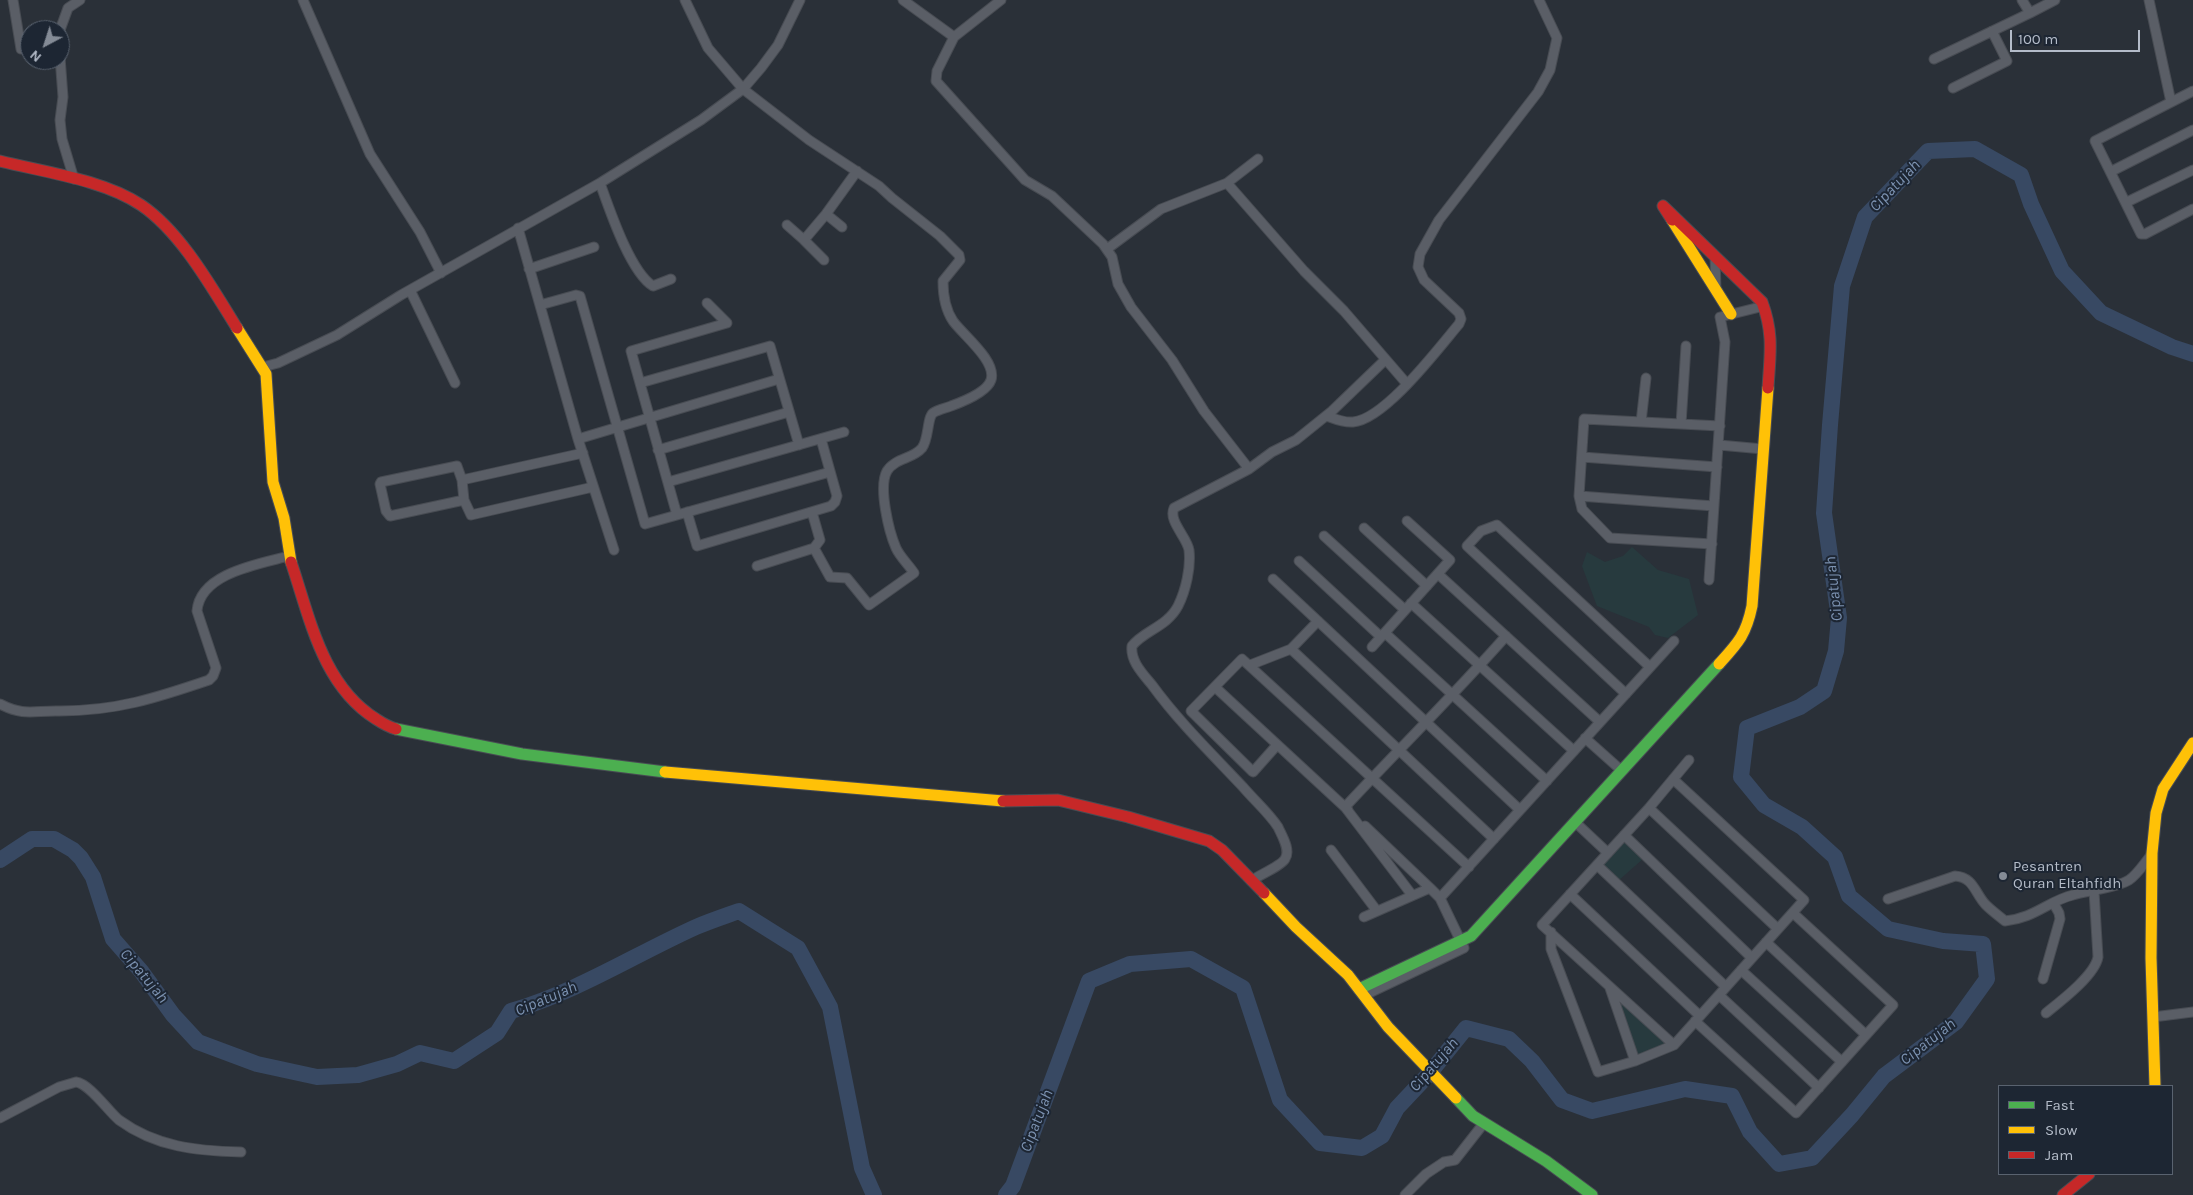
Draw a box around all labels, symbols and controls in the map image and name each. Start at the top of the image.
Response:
north arrow [20,20,70,70]
scale bar [2013,20,2143,52]
text: 100 m [2018,30,2058,48]
text: N [26,46,45,66]
water label: Cipatujah [1865,156,1925,216]
water label: Cipatujah [1821,556,1847,622]
place label: Pesantren Quran Eltahfidh [2013,858,2121,893]
marker: Pesantren Quran Eltahfidh [1997,870,2009,882]
water label: Cipatujah [116,945,172,1007]
water label: Cipatujah [512,977,580,1021]
water label: Cipatujah [1896,1014,1960,1070]
water label: Cipatujah [1405,1034,1463,1096]
legend [1998,1085,2173,1175]
water label: Cipatujah [1016,1087,1058,1155]
text: Fast [2045,1096,2074,1114]
text: Slow [2045,1121,2077,1139]
text: Jam [2045,1146,2073,1164]

